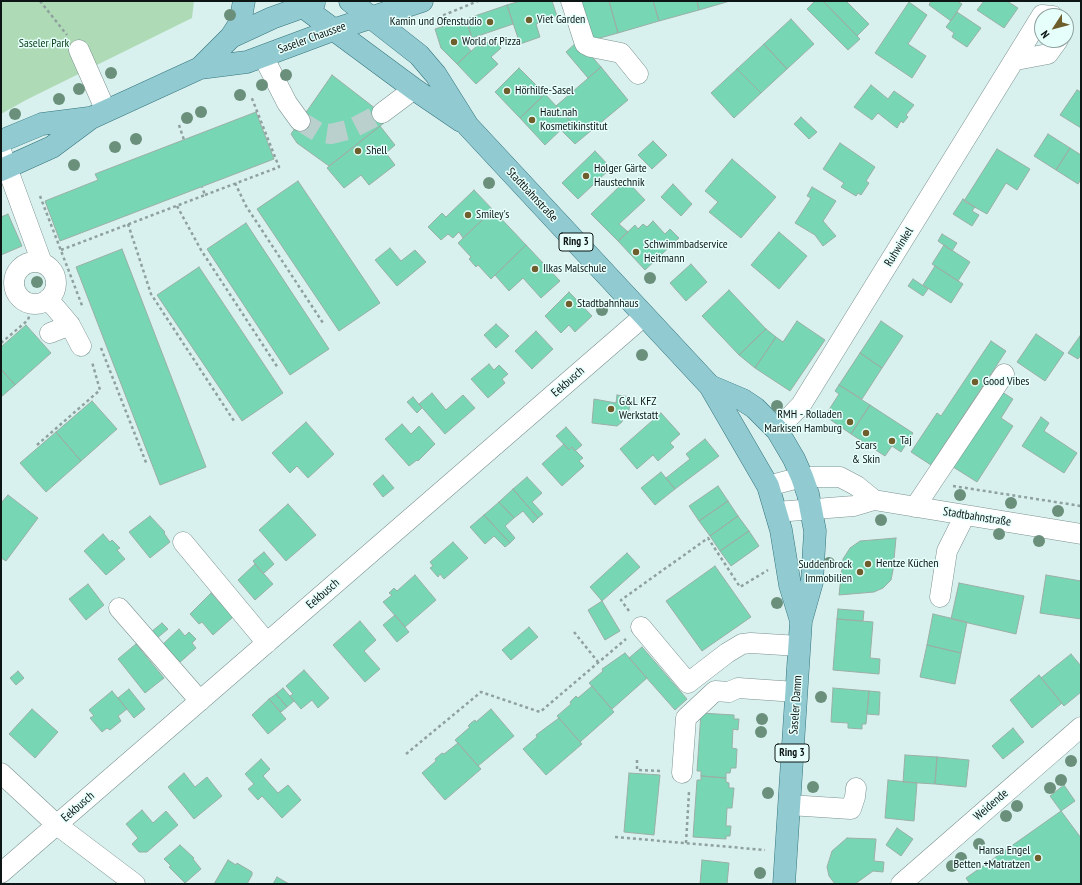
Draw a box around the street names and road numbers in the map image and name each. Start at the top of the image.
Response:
street label: Saseler Chaussee [276,19,348,57]
street label: Stadtbahnstraße [503,165,561,225]
street label: Ruhwinkel [881,225,917,269]
road number: Ring 3 [559,233,593,251]
street label: Eekbusch [549,364,587,400]
street label: Stadtbahnstraße [942,505,1012,529]
street label: Eekbusch [304,576,342,612]
street label: Saseler Damm [787,675,805,735]
road number: Ring 3 [775,744,809,762]
street label: Weidende [971,786,1011,824]
street label: Eekbusch [59,789,97,825]

